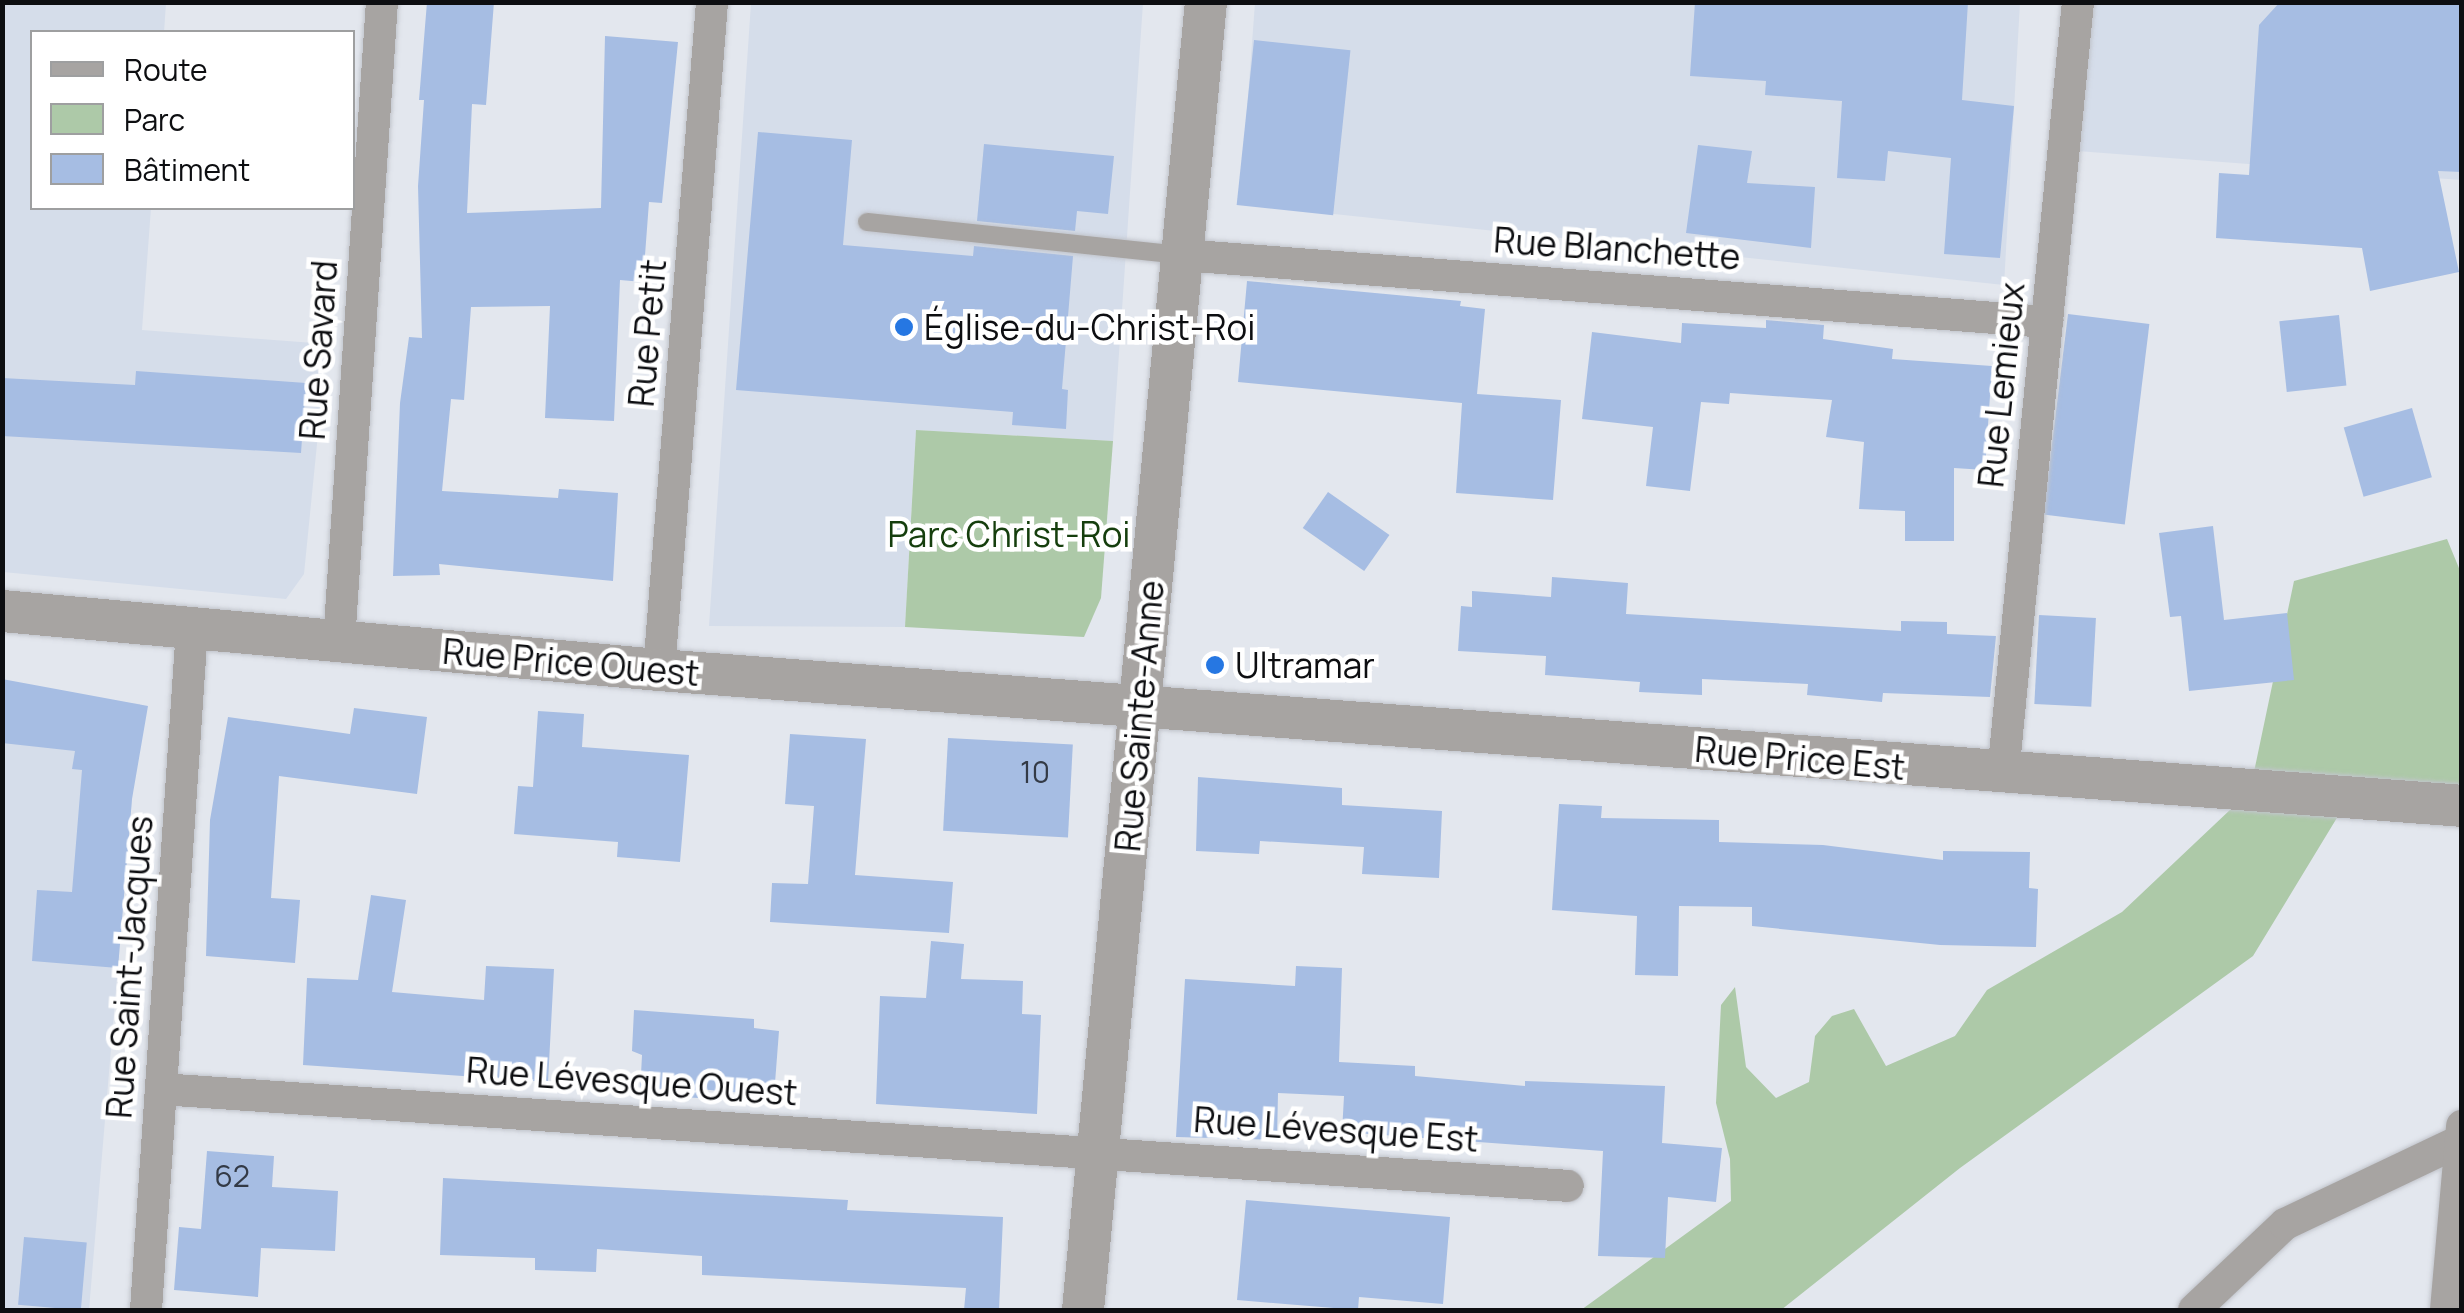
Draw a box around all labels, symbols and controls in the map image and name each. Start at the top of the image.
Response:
legend [30,30,355,210]
text: Route [124,49,207,90]
text: Parc [124,99,185,140]
text: Bâtiment [124,149,250,190]
street label: Rue Blanchette [1492,218,1742,278]
street label: Rue Petit [620,257,674,409]
street label: Rue Savard [291,259,345,441]
street label: Rue Lemieux [1969,281,2033,489]
place label: Église-du-Christ-Roi [924,306,1255,348]
marker: Église-du-Christ-Roi [893,316,915,338]
park label: Parc Christ-Roi [887,513,1131,555]
street label: Rue Sainte-Anne [1106,579,1172,853]
street label: Rue Price Ouest [441,630,701,694]
place label: Ultramar [1235,644,1375,686]
marker: Ultramar [1204,654,1226,676]
street label: Rue Price Est [1693,728,1907,788]
house number: 10 [1020,754,1050,790]
street label: Rue Saint-Jacques [97,814,161,1120]
street label: Rue Lévesque Ouest [465,1048,799,1114]
street label: Rue Lévesque Est [1192,1098,1480,1160]
house number: 62 [214,1158,250,1194]

